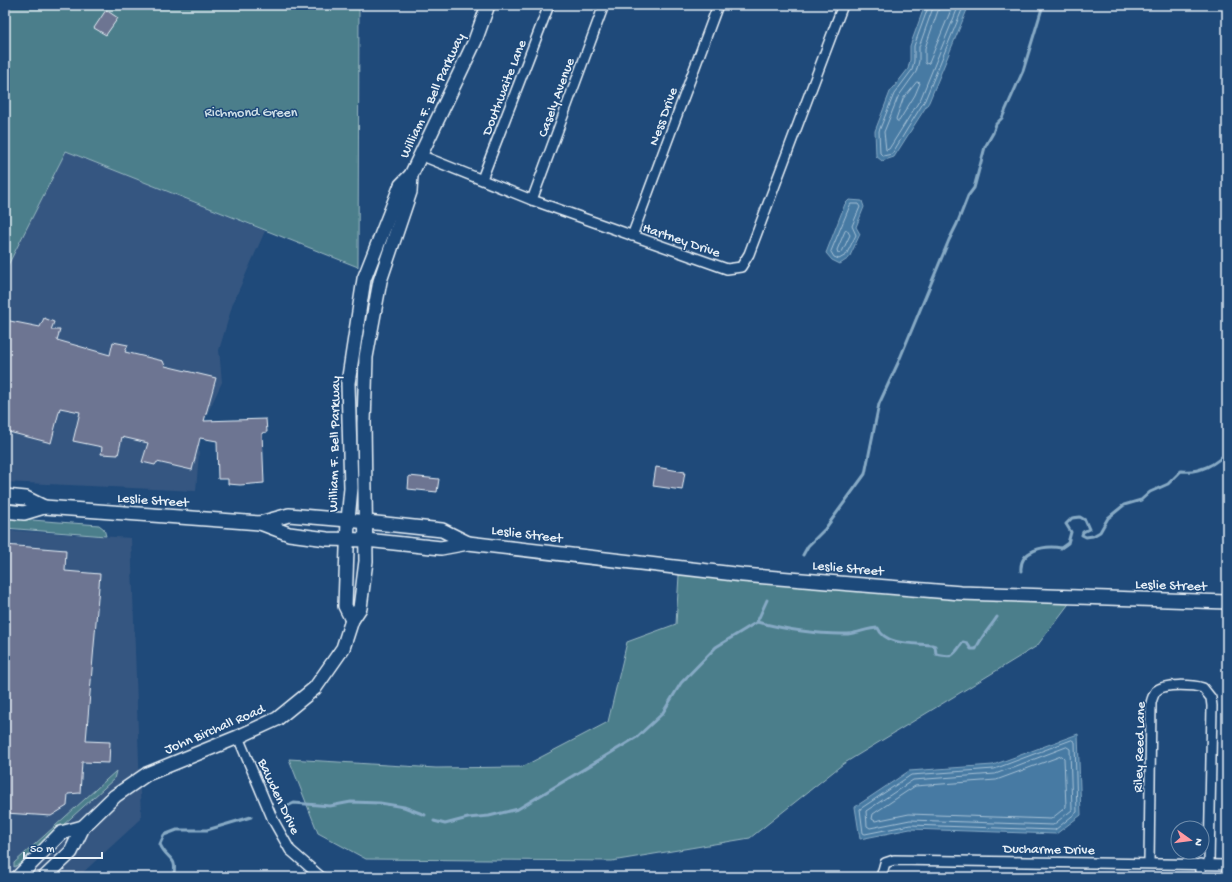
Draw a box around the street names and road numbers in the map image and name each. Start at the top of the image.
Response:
street label: William F. Bell Parkway [397,31,470,161]
street label: Douthwaite Lane [479,37,532,139]
street label: Casely Avenue [535,55,580,140]
street label: Ness Drive [646,85,683,148]
street label: Hartney Drive [640,220,723,263]
street label: William F. Bell Parkway [326,376,345,512]
street label: Leslie Street [117,491,190,513]
street label: Leslie Street [490,523,564,548]
street label: Leslie Street [811,558,885,581]
street label: Leslie Street [1135,577,1208,596]
street label: John Birchall Road [162,701,269,759]
street label: Riley Reed Lane [1130,701,1151,793]
street label: Bawden Drive [252,756,303,838]
street label: Ducharme Drive [1002,841,1096,860]

